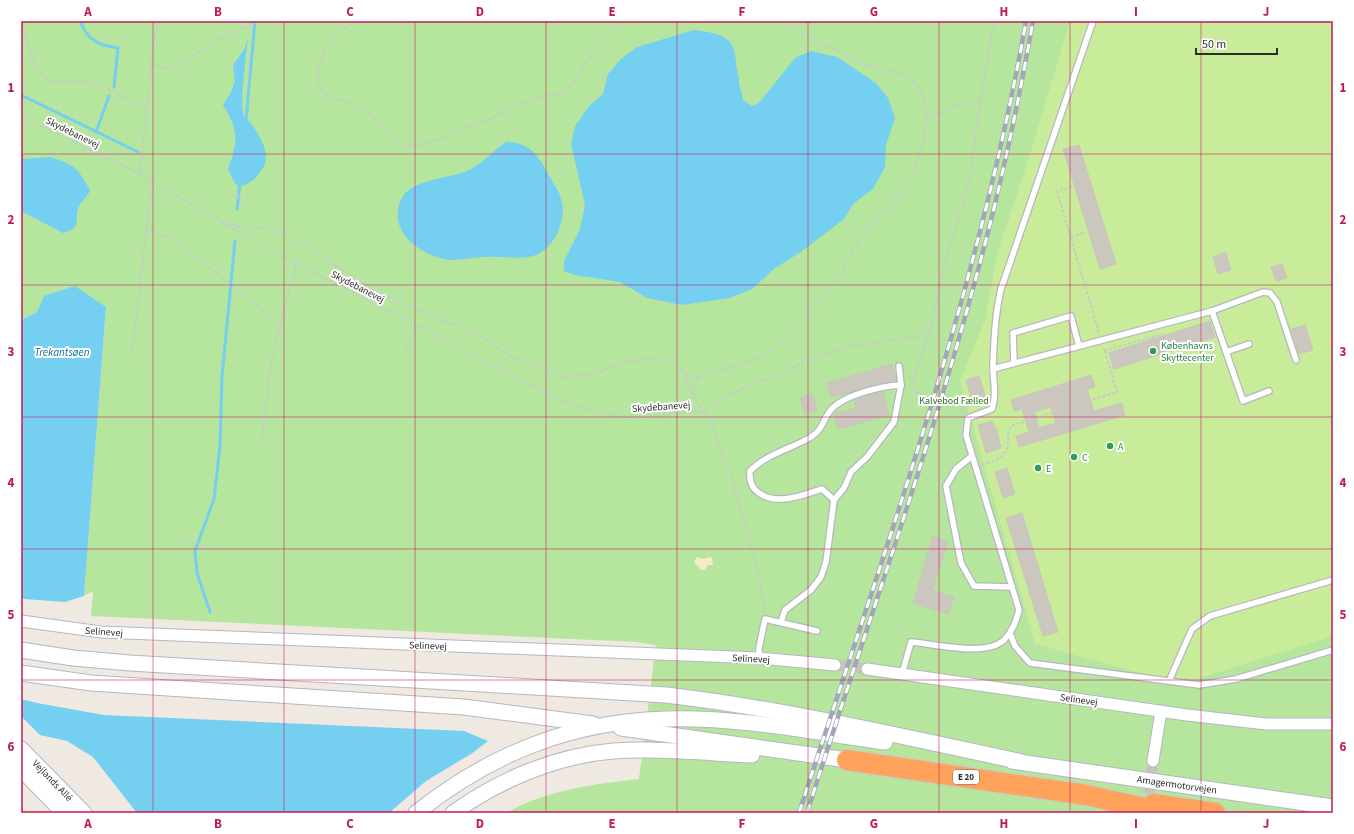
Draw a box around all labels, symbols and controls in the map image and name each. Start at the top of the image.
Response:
text: A [83,3,92,21]
text: B [214,3,222,21]
text: C [346,3,354,21]
text: D [476,3,484,21]
text: E [608,3,616,21]
text: F [739,3,746,21]
text: G [870,3,878,21]
text: H [1000,3,1008,21]
text: I [1134,3,1138,21]
text: J [1263,3,1269,21]
scale bar [1196,30,1277,56]
text: 50 m [1202,36,1226,53]
text: 1 [8,79,15,97]
text: 1 [1340,79,1347,97]
street label: Skydebanevej [43,114,102,152]
text: 2 [8,211,15,229]
text: 2 [1340,211,1347,229]
street label: Skydebanevej [328,267,387,306]
place label: Københavns Skyttecenter [1161,339,1214,365]
text: 3 [8,343,15,361]
text: 3 [1340,343,1347,361]
water label: Trekantsøen [34,345,90,360]
marker: Københavns Skyttecenter [1148,346,1158,356]
park label: Kalvebod Fælled [919,394,989,408]
street label: Skydebanevej [631,398,691,416]
place label: A [1118,440,1124,454]
marker: A [1105,441,1115,451]
place label: C [1082,451,1088,465]
marker: C [1069,452,1079,462]
place label: E [1046,462,1051,476]
marker: E [1033,463,1043,473]
text: 4 [8,474,15,492]
text: 4 [1340,474,1347,492]
text: 5 [8,606,15,624]
text: 5 [1340,606,1347,624]
street label: Selinevej [85,624,123,640]
street label: Selinevej [409,638,447,654]
street label: Selinevej [732,651,770,667]
street label: Selinevej [1059,690,1099,710]
text: 6 [8,738,15,756]
text: 6 [1340,738,1347,756]
street label: Vejlands Allé [29,757,76,805]
road number: E 20 [953,770,979,784]
street label: Amagermotorvejen [1136,772,1218,798]
text: A [83,815,92,833]
text: B [214,815,222,833]
text: C [346,815,354,833]
text: D [476,815,484,833]
text: E [608,815,616,833]
text: F [739,815,746,833]
text: G [870,815,878,833]
text: H [1000,815,1008,833]
text: I [1134,815,1138,833]
text: J [1263,815,1269,833]

